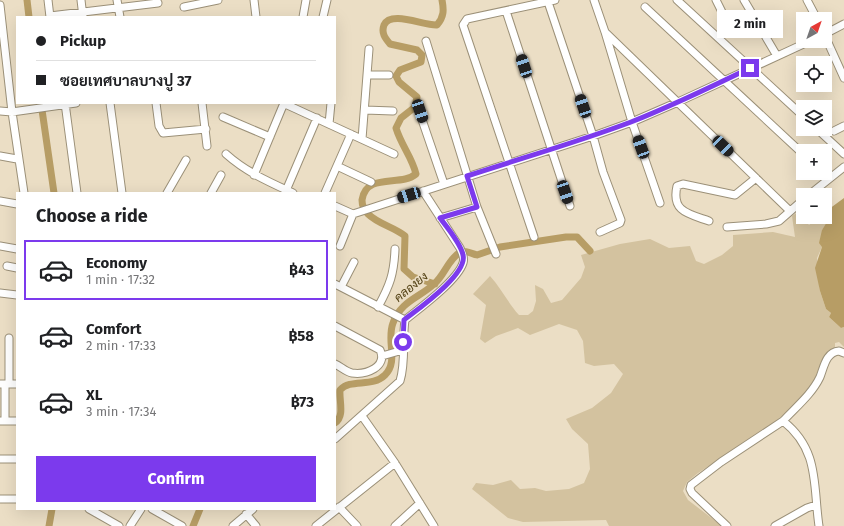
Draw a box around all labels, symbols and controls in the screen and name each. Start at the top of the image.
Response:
callout: 2 min [717,10,783,38]
north arrow [796,12,832,48]
map controls [796,12,832,224]
text: 2 min [734,16,766,31]
text: Pickup [60,32,106,50]
car [515,53,533,79]
button: locate [796,56,832,92]
route end [741,59,759,77]
text: ซอยเทศบาลบางปู 37 [60,72,192,90]
car [573,93,593,119]
car [410,98,430,124]
button: layers [796,100,832,136]
car [710,133,736,159]
car [631,134,651,160]
button: + [796,144,832,180]
car [555,179,575,205]
car [396,186,422,204]
button: − [796,188,832,224]
text: Choose a ride [36,205,148,227]
icon: car [38,252,74,288]
text: Economy [86,254,147,272]
text: ฿43 [289,261,314,279]
water label: คลองยง [391,269,431,305]
text: 1 min · 17:32 [86,272,155,287]
icon: car [38,318,74,354]
text: Comfort [86,320,142,338]
text: ฿58 [288,327,314,345]
route start [394,333,412,351]
text: 2 min · 17:33 [86,338,156,353]
icon: car [38,384,74,420]
text: XL [86,386,102,404]
text: ฿73 [291,393,314,411]
text: 3 min · 17:34 [86,404,156,419]
button: Confirm [36,456,316,502]

